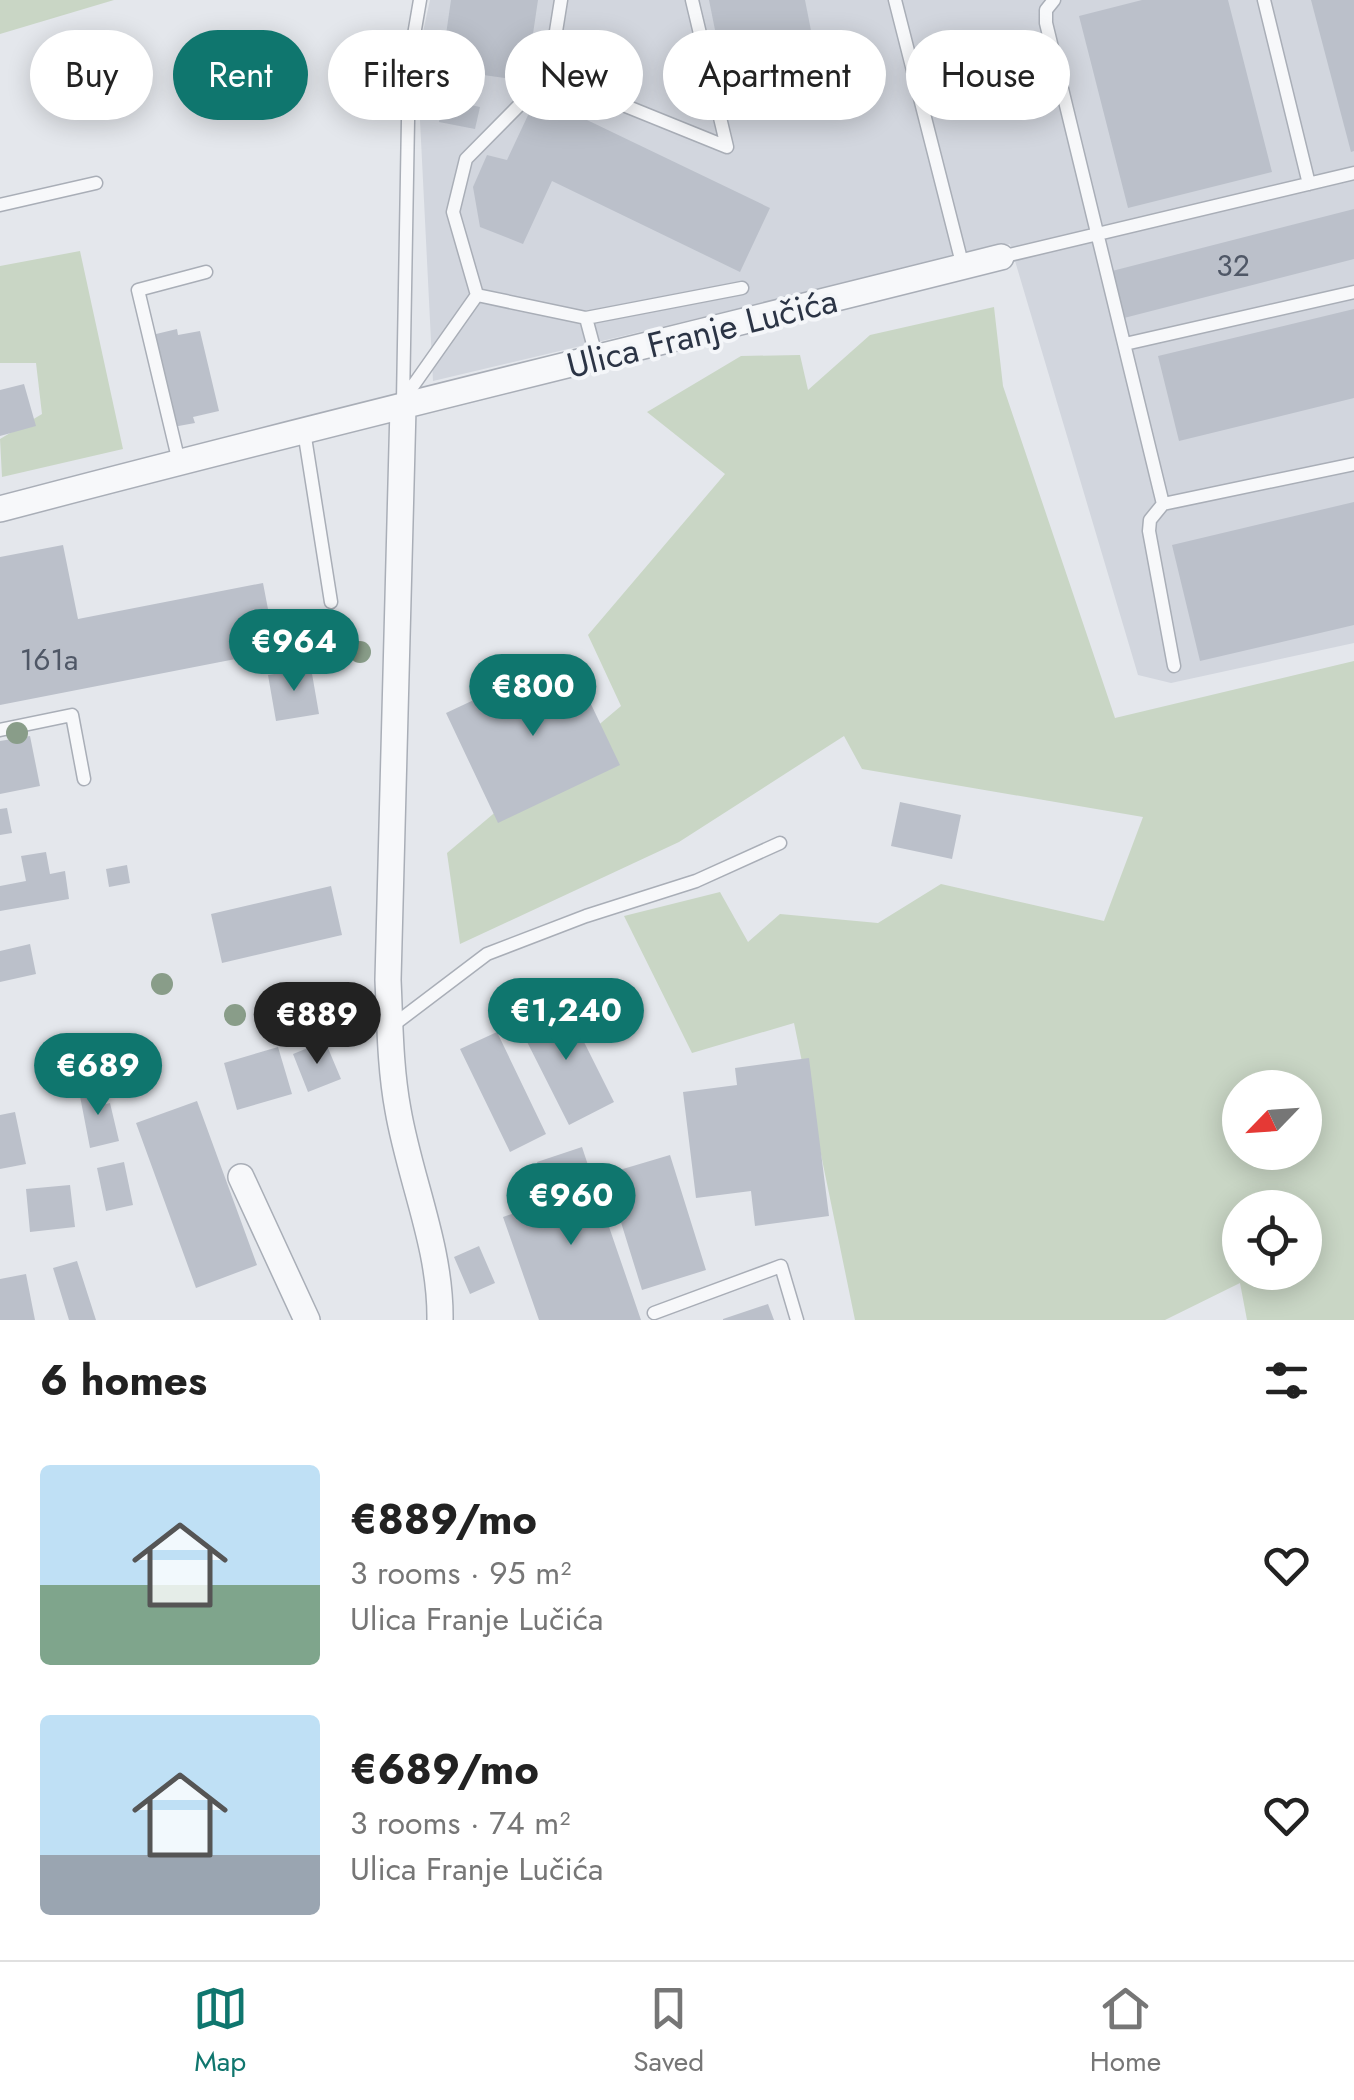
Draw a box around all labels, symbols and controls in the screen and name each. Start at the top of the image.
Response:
chip: Buy [30,30,153,120]
chip: Rent [173,30,308,120]
chip: Filters [328,30,485,120]
chip: New [505,30,643,120]
chip: Apartment [663,30,886,120]
chip: House [906,30,1070,120]
house number: 32 [1216,244,1250,287]
street label: Ulica Franje Lučića [561,275,843,391]
pin: €964 [235,609,353,694]
text: €964 [251,618,337,664]
house number: 161a [20,638,78,681]
pin: €800 [474,654,592,739]
text: €800 [491,663,575,709]
pin: €1,240 [485,978,647,1063]
pin: €889 [258,982,376,1067]
text: €1,240 [510,987,622,1033]
text: €889 [276,991,358,1037]
pin: €689 [39,1033,157,1118]
text: €689 [56,1042,140,1088]
north arrow [1222,1070,1322,1170]
map controls [1222,1070,1322,1290]
pin: €960 [512,1163,630,1248]
text: €960 [529,1172,613,1218]
button: locate [1222,1190,1322,1290]
text: 6 homes [40,1350,207,1411]
icon: filters [1259,1353,1314,1408]
text: €889/mo [350,1489,537,1550]
icon: home [120,1505,240,1625]
icon: heart [1259,1538,1314,1593]
text: 3 rooms · 95 m² [350,1550,571,1596]
text: Ulica Franje Lučića [350,1596,603,1642]
text: €689/mo [350,1739,539,1800]
icon: home [120,1755,240,1875]
icon: heart [1259,1788,1314,1843]
text: 3 rooms · 74 m² [350,1800,570,1846]
text: Ulica Franje Lučića [350,1846,603,1892]
tab: Map [193,1981,248,2082]
tab: Saved [633,1981,704,2082]
tab: Home [1090,1981,1161,2082]

